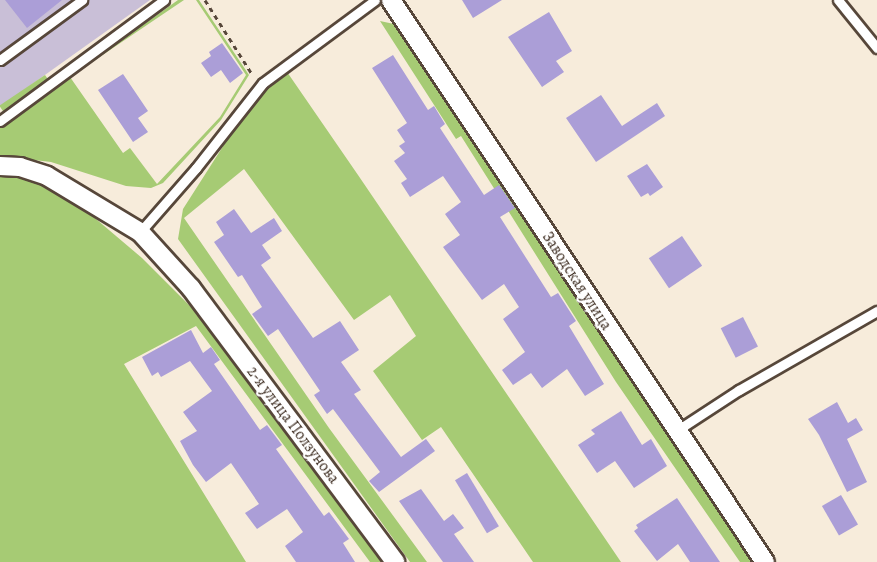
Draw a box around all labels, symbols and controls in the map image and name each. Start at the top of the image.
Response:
street label: Заводская улица [538,228,616,334]
street label: 2-я улица Ползунова [243,363,343,487]

